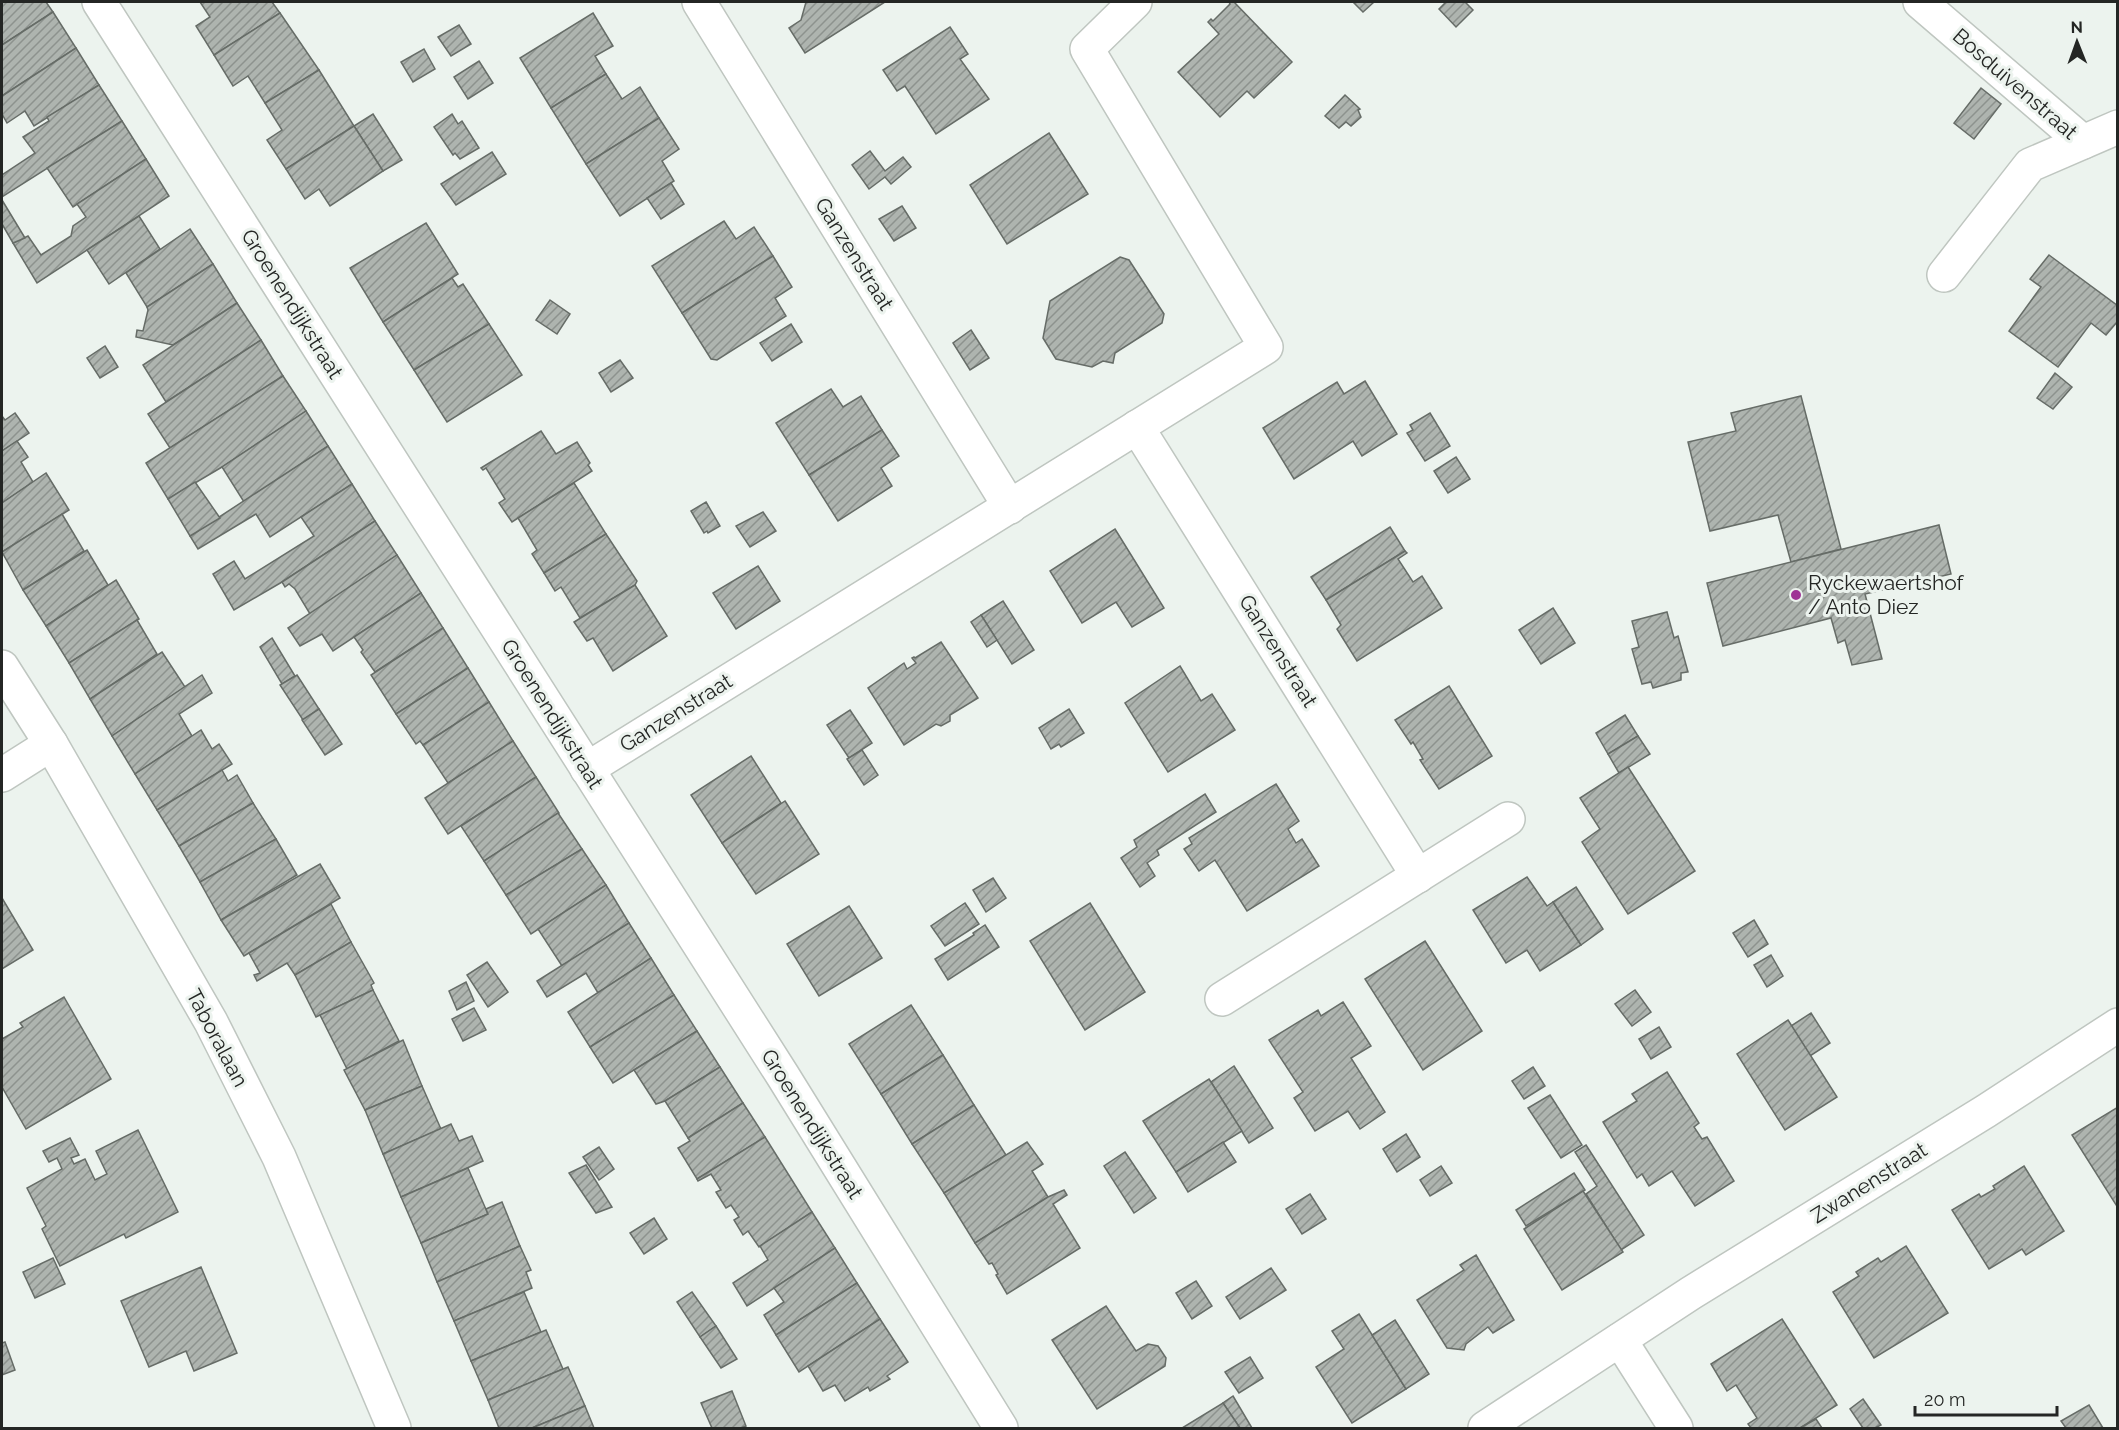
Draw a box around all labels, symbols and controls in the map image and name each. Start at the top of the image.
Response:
north arrow [2047,12,2107,72]
text: N [2070,18,2083,37]
street label: Bosduivenstraat [1948,23,2083,144]
street label: Ganzenstraat [810,193,899,315]
street label: Groenendijkstraat [236,224,348,383]
place label: Ryckewaertshof / Anto Diez [1808,570,1965,619]
marker: Ryckewaertshof / Anto Diez [1789,588,1803,602]
street label: Ganzenstraat [1234,590,1323,712]
street label: Groenendijkstraat [496,634,608,793]
street label: Ganzenstraat [615,668,737,757]
street label: Taboralaan [181,985,254,1091]
street label: Groenendijkstraat [756,1044,868,1203]
street label: Zwanenstraat [1806,1137,1931,1228]
scale bar [1915,1379,2058,1417]
text: 20 m [1924,1389,1966,1410]

